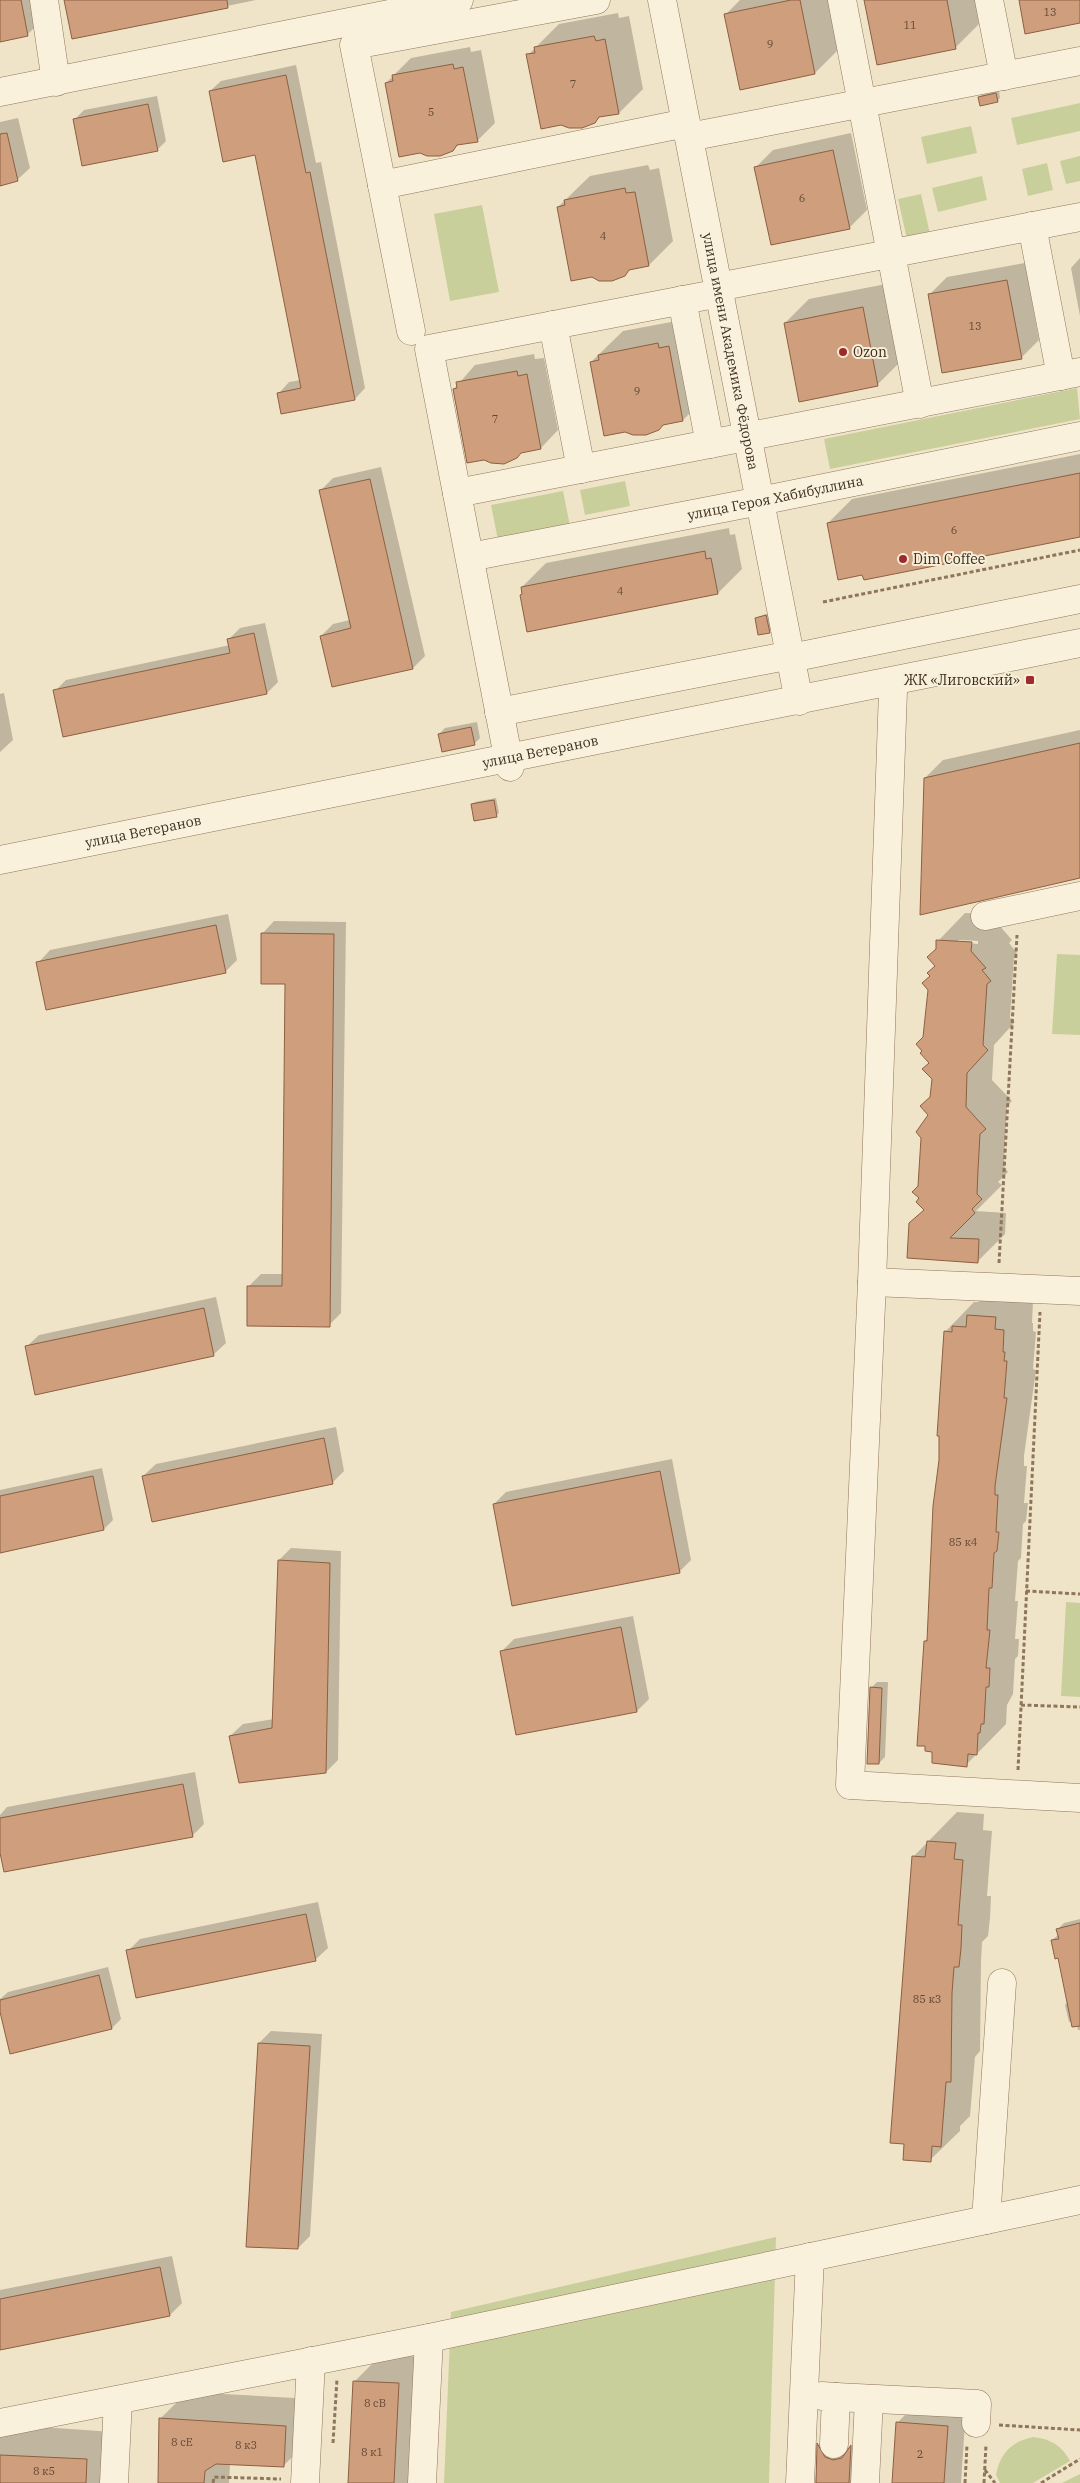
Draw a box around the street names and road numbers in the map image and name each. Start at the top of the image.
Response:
street label: улица имени Академика Фёдорова [699,231,763,472]
street label: улица Героя Хабибуллина [686,471,865,524]
street label: улица Ветеранов [481,731,600,772]
street label: улица Ветеранов [84,811,203,852]

